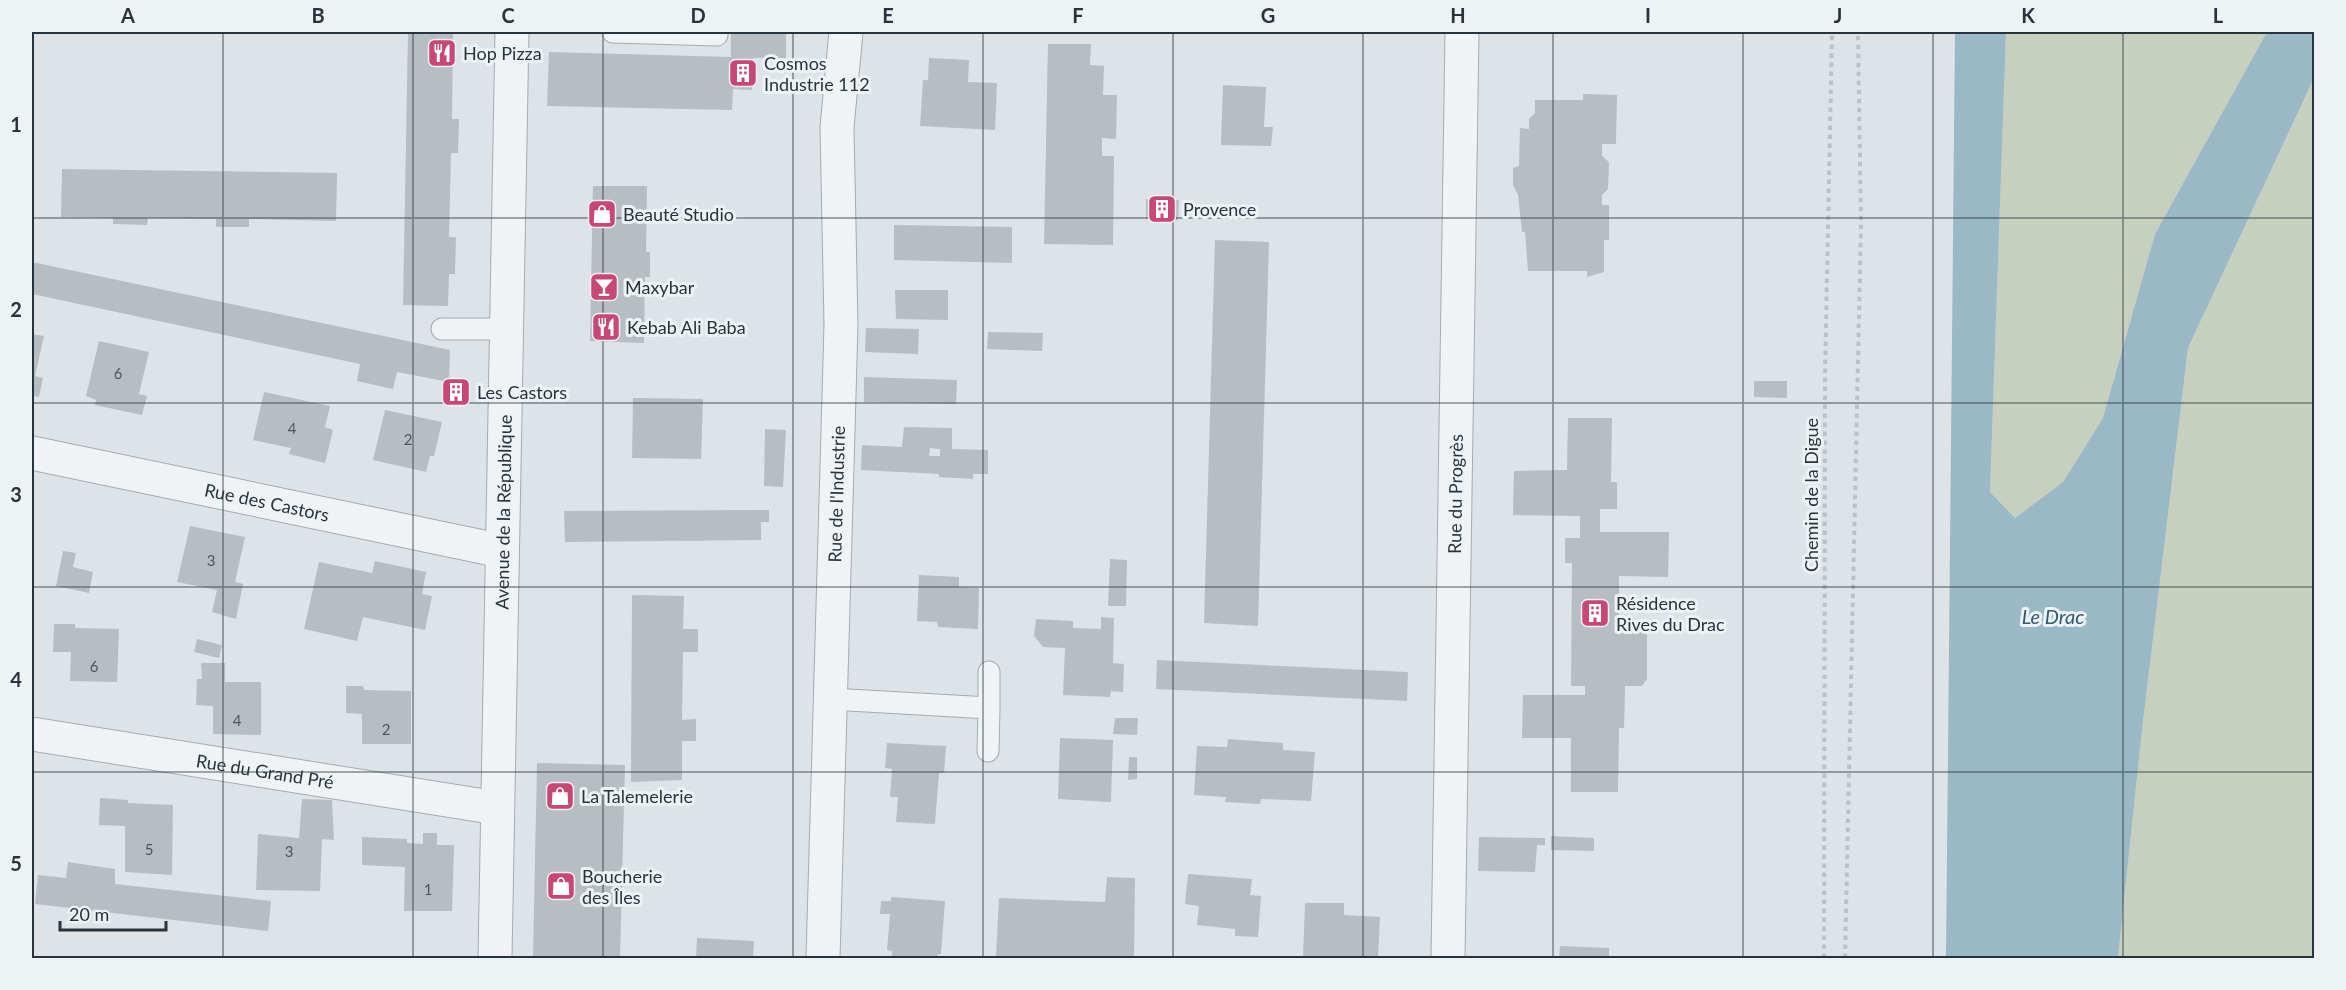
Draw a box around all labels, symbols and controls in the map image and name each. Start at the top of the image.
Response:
text: A [120,3,135,27]
text: B [311,3,325,27]
text: C [501,3,515,27]
text: D [690,3,706,27]
text: E [882,3,894,27]
text: F [1072,3,1084,27]
text: G [1261,3,1275,27]
text: H [1450,3,1466,27]
text: I [1645,3,1651,27]
text: J [1834,3,1842,27]
text: K [2021,3,2035,27]
text: L [2213,3,2224,27]
restaurant icon: Hop Pizza [426,37,458,69]
place label: Hop Pizza [463,42,542,64]
place label: Cosmos Industrie 112 [764,52,870,95]
building icon: Cosmos Industrie 112 [727,57,759,89]
text: 1 [10,112,22,136]
building icon: Provence [1146,193,1178,225]
shop icon: Beauté Studio [586,198,618,230]
place label: Provence [1183,198,1256,220]
place label: Beauté Studio [623,203,734,225]
bar icon: Maxybar [588,271,620,303]
place label: Maxybar [625,276,695,298]
text: 2 [10,297,22,321]
restaurant icon: Kebab Ali Baba [590,311,622,343]
place label: Kebab Ali Baba [627,316,746,338]
house number: 6 [114,364,123,382]
building icon: Les Castors [440,376,472,408]
place label: Les Castors [477,381,567,403]
street label: Avenue de la République [490,414,516,610]
street label: Chemin de la Digue [1800,418,1822,572]
house number: 4 [288,419,297,437]
street label: Rue de l'Industrie [823,425,849,563]
house number: 2 [404,430,412,448]
street label: Rue du Progrès [1443,434,1467,554]
street label: Rue des Castors [203,478,331,526]
text: 3 [10,482,22,506]
house number: 3 [207,551,215,569]
place label: Résidence Rives du Drac [1616,592,1725,635]
building icon: Résidence Rives du Drac [1579,597,1611,629]
water label: Le Drac [2022,604,2084,628]
house number: 6 [90,657,99,675]
text: 4 [10,667,22,691]
house number: 4 [233,711,242,729]
house number: 2 [382,720,390,738]
street label: Rue du Grand Pré [195,749,336,793]
shop icon: La Talemelerie [544,780,576,812]
place label: La Talemelerie [581,785,693,807]
house number: 5 [145,840,153,858]
house number: 3 [285,842,293,860]
text: 5 [10,851,22,875]
place label: Boucherie des Îles [582,865,662,908]
shop icon: Boucherie des Îles [545,870,577,902]
house number: 1 [424,880,432,898]
scale bar [60,894,166,932]
text: 20 m [69,903,109,925]

